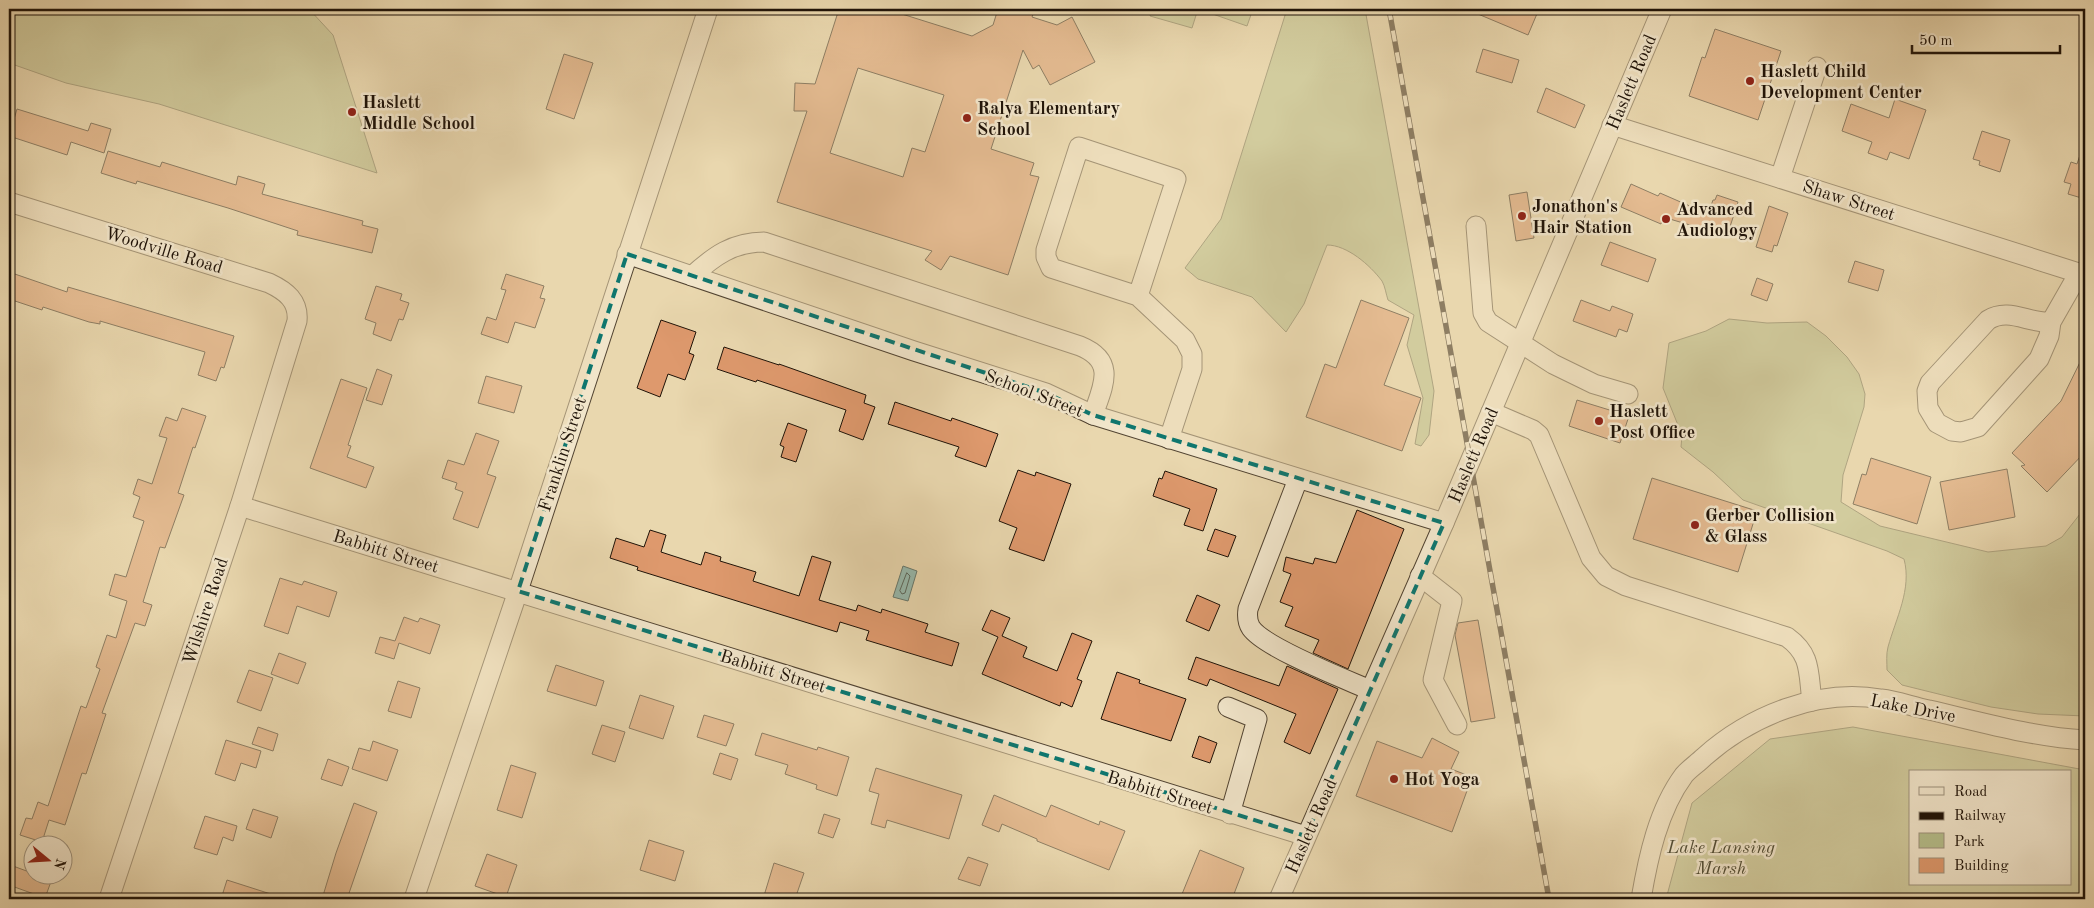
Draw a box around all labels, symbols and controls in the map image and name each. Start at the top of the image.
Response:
scale bar [1912,22,2059,54]
street label: Haslett Road [1604,32,1660,133]
text: 50 m [1919,34,1953,49]
place label: Haslett Child Development Center [1760,63,1922,102]
marker: Haslett Child Development Center [1744,75,1756,87]
place label: Haslett Middle School [362,94,476,133]
place label: Ralya Elementary School [977,100,1120,139]
marker: Haslett Middle School [346,106,358,118]
marker: Ralya Elementary School [961,112,973,124]
street label: Shaw Street [1800,178,1897,224]
place label: Jonathon's Hair Station [1532,198,1632,237]
place label: Advanced Audiology [1676,201,1758,240]
marker: Jonathon's Hair Station [1516,210,1528,222]
marker: Advanced Audiology [1660,213,1672,225]
street label: Woodville Road [103,224,225,277]
street label: School Street [982,367,1086,421]
street label: Franklin Street [536,395,590,514]
place label: Haslett Post Office [1609,403,1695,442]
street label: Haslett Road [1446,405,1502,506]
marker: Haslett Post Office [1593,415,1605,427]
place label: Gerber Collision & Glass [1705,507,1835,546]
marker: Gerber Collision & Glass [1689,519,1701,531]
street label: Babbitt Street [331,527,441,577]
street label: Wilshire Road [180,556,232,667]
street label: Babbitt Street [718,647,828,697]
street label: Lake Drive [1868,692,1957,726]
street label: Babbitt Street [1105,768,1215,818]
legend [1909,770,2072,886]
place label: Hot Yoga [1404,771,1480,789]
marker: Hot Yoga [1388,773,1400,785]
street label: Haslett Road [1283,776,1341,877]
text: Road [1954,785,1988,800]
text: Railway [1954,809,2007,824]
text: Park [1954,835,1985,850]
north arrow [22,836,72,886]
park label: Lake Lansing Marsh [1666,839,1775,878]
text: N [51,856,68,871]
text: Building [1954,859,2009,874]

